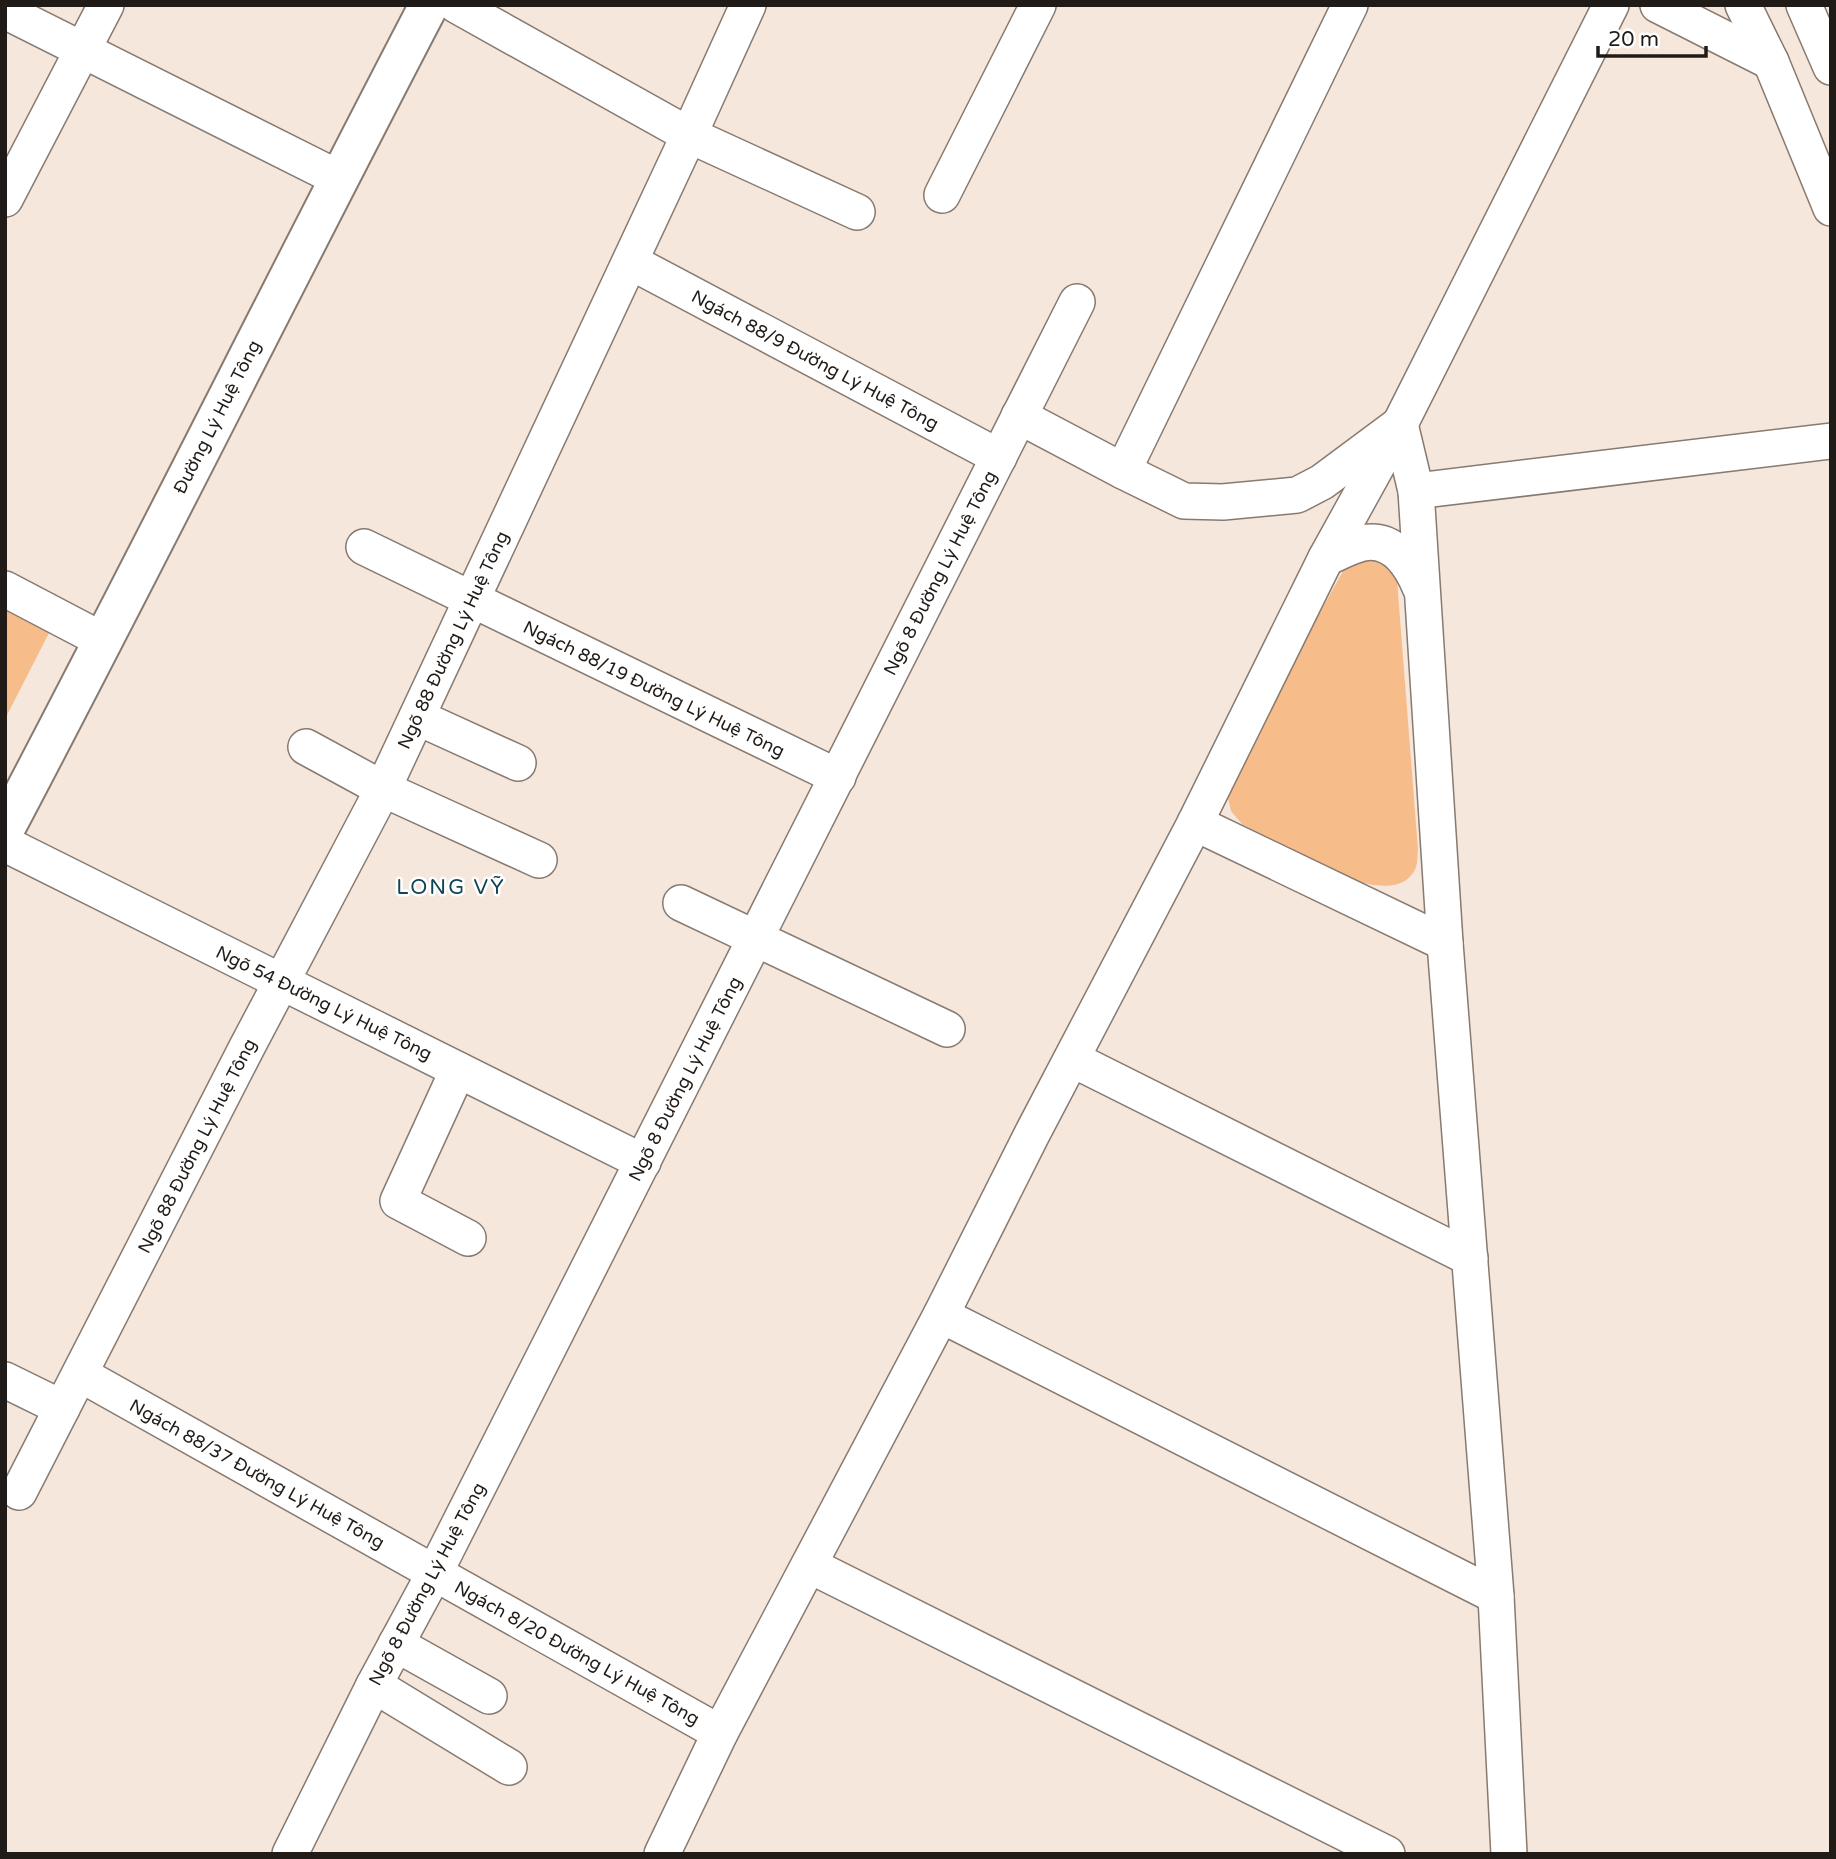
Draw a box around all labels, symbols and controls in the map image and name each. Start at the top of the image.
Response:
scale bar [1598,14,1706,58]
text: 20 m [1608,27,1659,52]
street label: Ngách 88/9 Đường Lý Huệ Tông [688,285,942,435]
street label: Đường Lý Huệ Tông [169,336,265,498]
street label: Ngõ 8 Đường Lý Huệ Tông [879,467,1001,679]
street label: Ngõ 88 Đường Lý Huệ Tông [393,528,513,752]
street label: Ngách 88/19 Đường Lý Huệ Tông [520,616,788,762]
district label: LONG VỸ [396,875,506,900]
street label: Ngõ 54 Đường Lý Huệ Tông [212,941,436,1065]
street label: Ngõ 8 Đường Lý Huệ Tông [624,973,746,1185]
street label: Ngõ 88 Đường Lý Huệ Tông [133,1035,261,1257]
street label: Ngách 88/37 Đường Lý Huệ Tông [126,1394,388,1554]
street label: Ngõ 8 Đường Lý Huệ Tông [364,1479,490,1689]
street label: Ngách 8/20 Đường Lý Huệ Tông [451,1576,703,1730]

